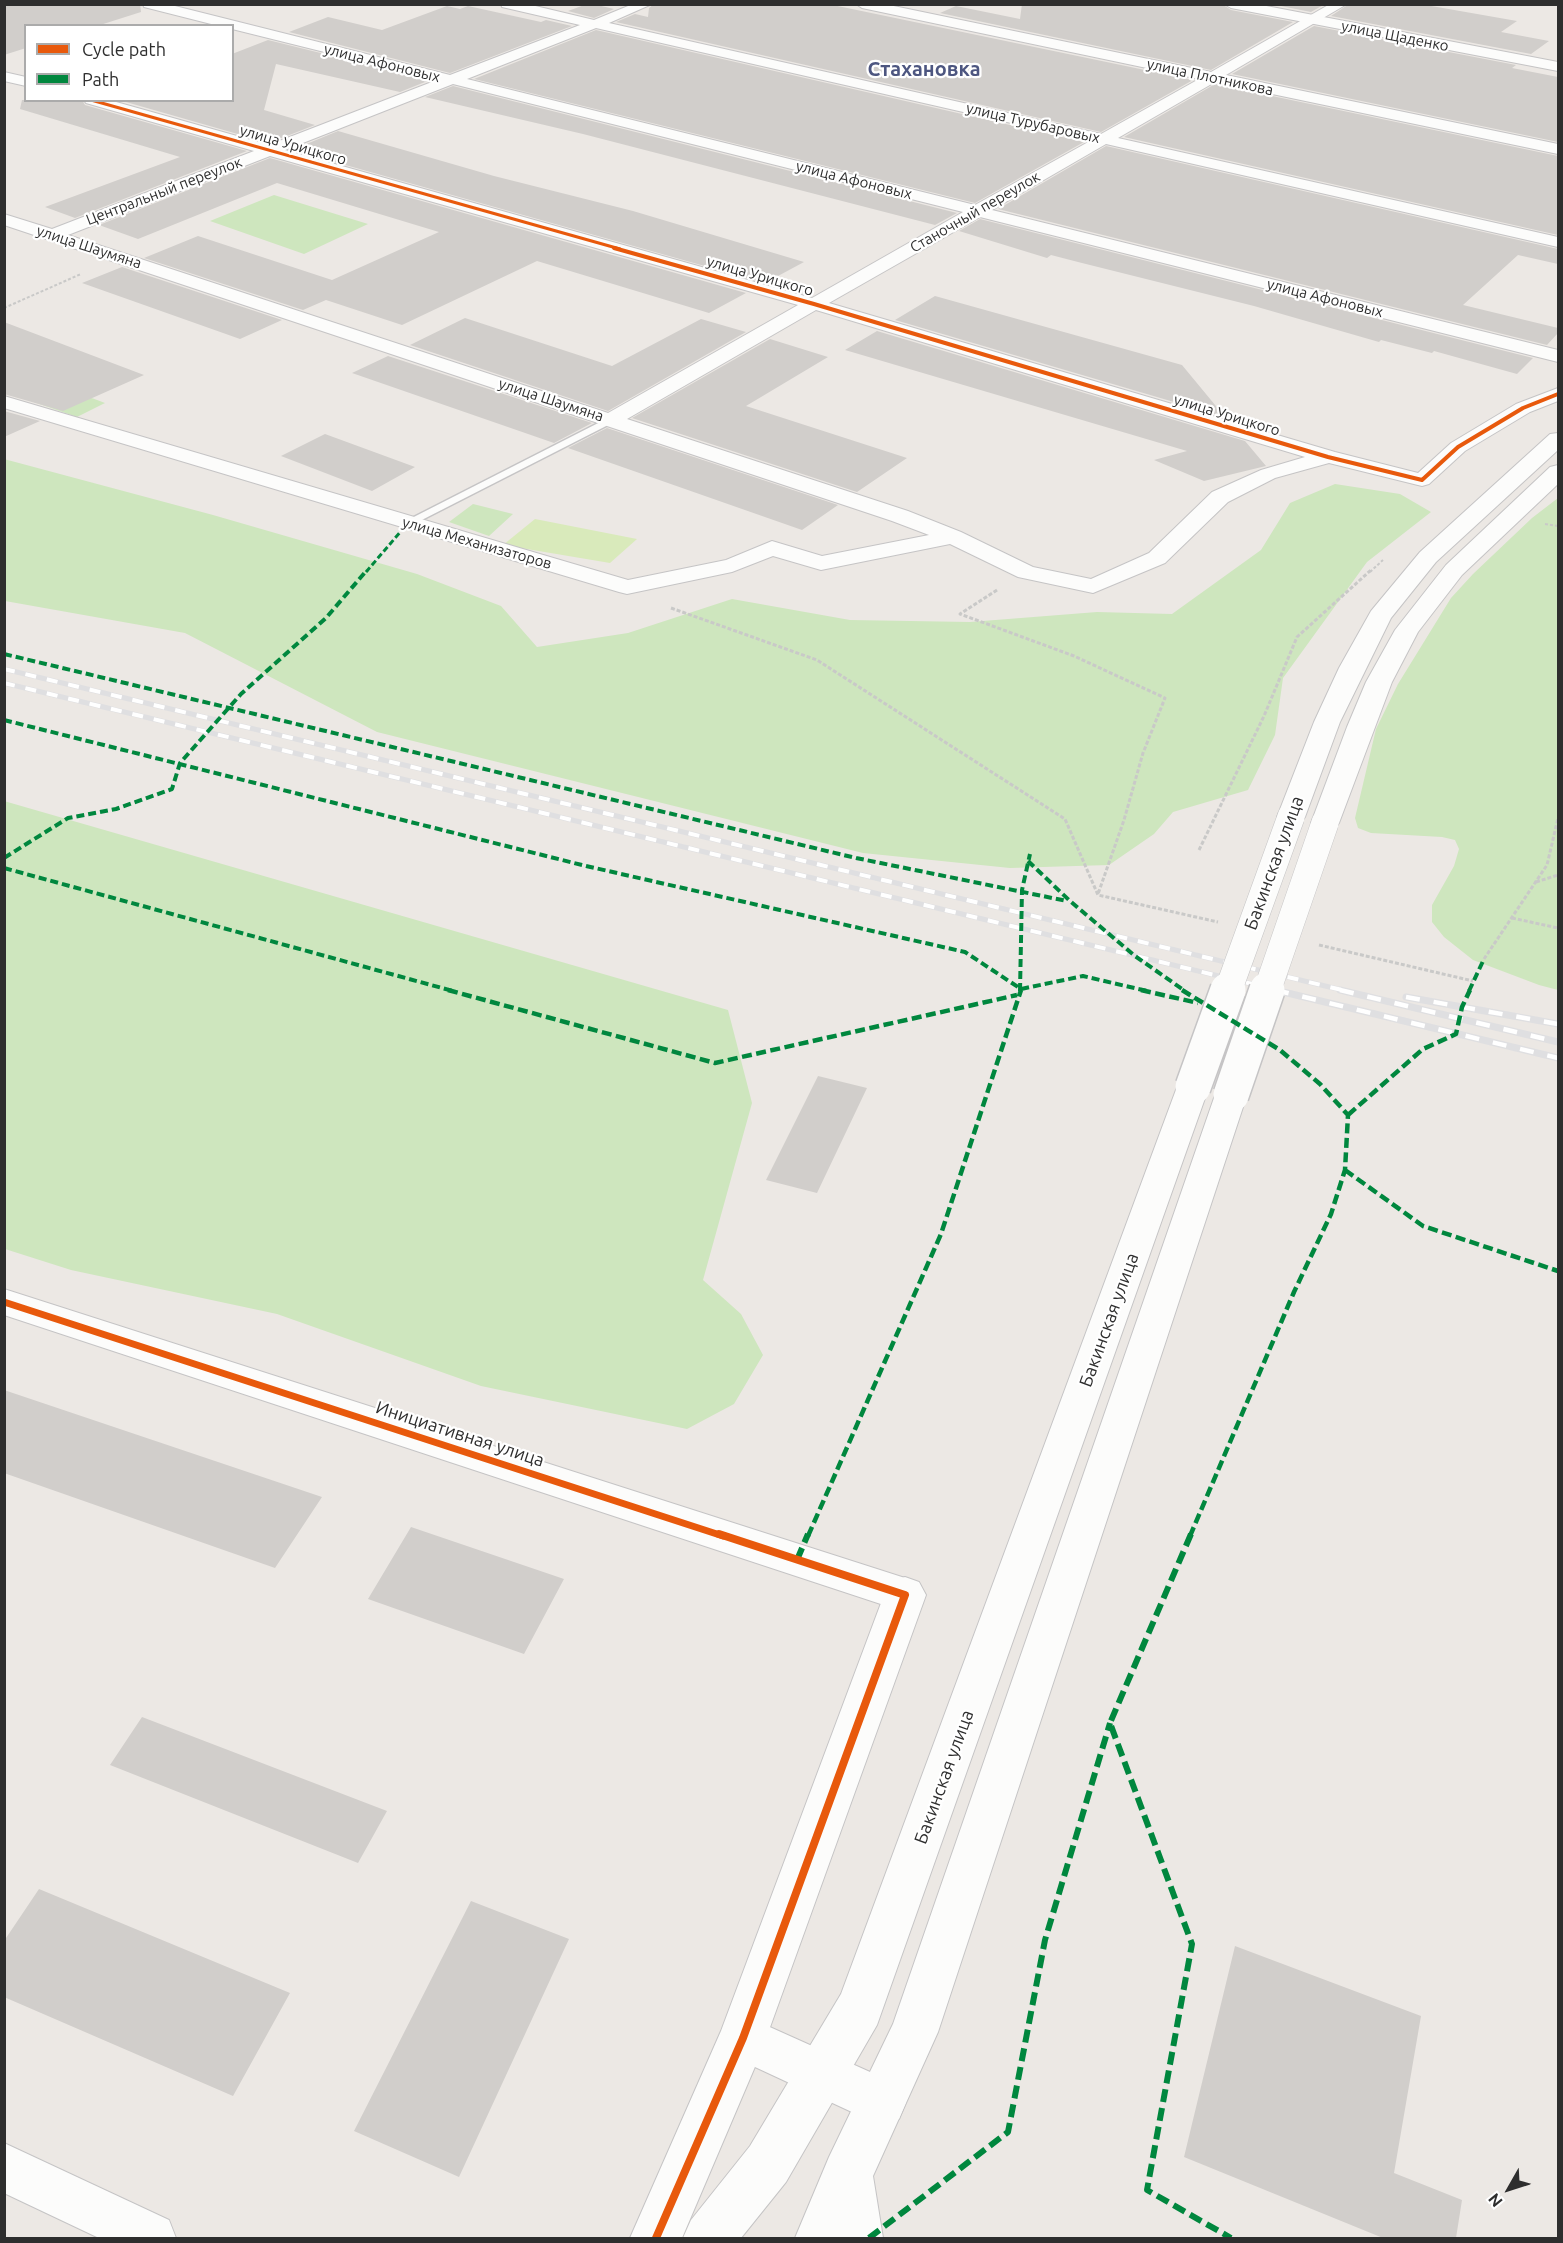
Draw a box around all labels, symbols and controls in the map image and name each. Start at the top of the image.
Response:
street label: улица Щаденко [1340,17,1450,55]
legend [24,24,234,102]
text: Cycle path [82,39,166,59]
street label: улица Афоновых [322,40,442,86]
street label: улица Плотникова [1145,55,1275,99]
district label: Стахановка [867,57,981,81]
text: Path [82,69,119,89]
street label: улица Турубаровых [964,99,1102,147]
street label: улица Урицкого [238,121,348,169]
street label: Центральный переулок [83,153,245,229]
street label: улица Афоновых [794,157,914,203]
street label: Станочный переулок [907,167,1043,257]
street label: улица Шаумяна [34,222,144,272]
street label: улица Урицкого [705,252,815,300]
street label: улица Афоновых [1265,275,1385,321]
street label: улица Шаумяна [496,375,606,425]
street label: улица Урицкого [1172,390,1282,440]
street label: улица Механизаторов [400,513,554,573]
street label: Бакинская улица [1240,793,1308,933]
street label: Бакинская улица [1075,1250,1143,1390]
street label: Инициативная улица [373,1397,547,1471]
street label: Бакинская улица [910,1707,978,1847]
north arrow [1479,2159,1539,2219]
text: N [1484,2190,1506,2211]

